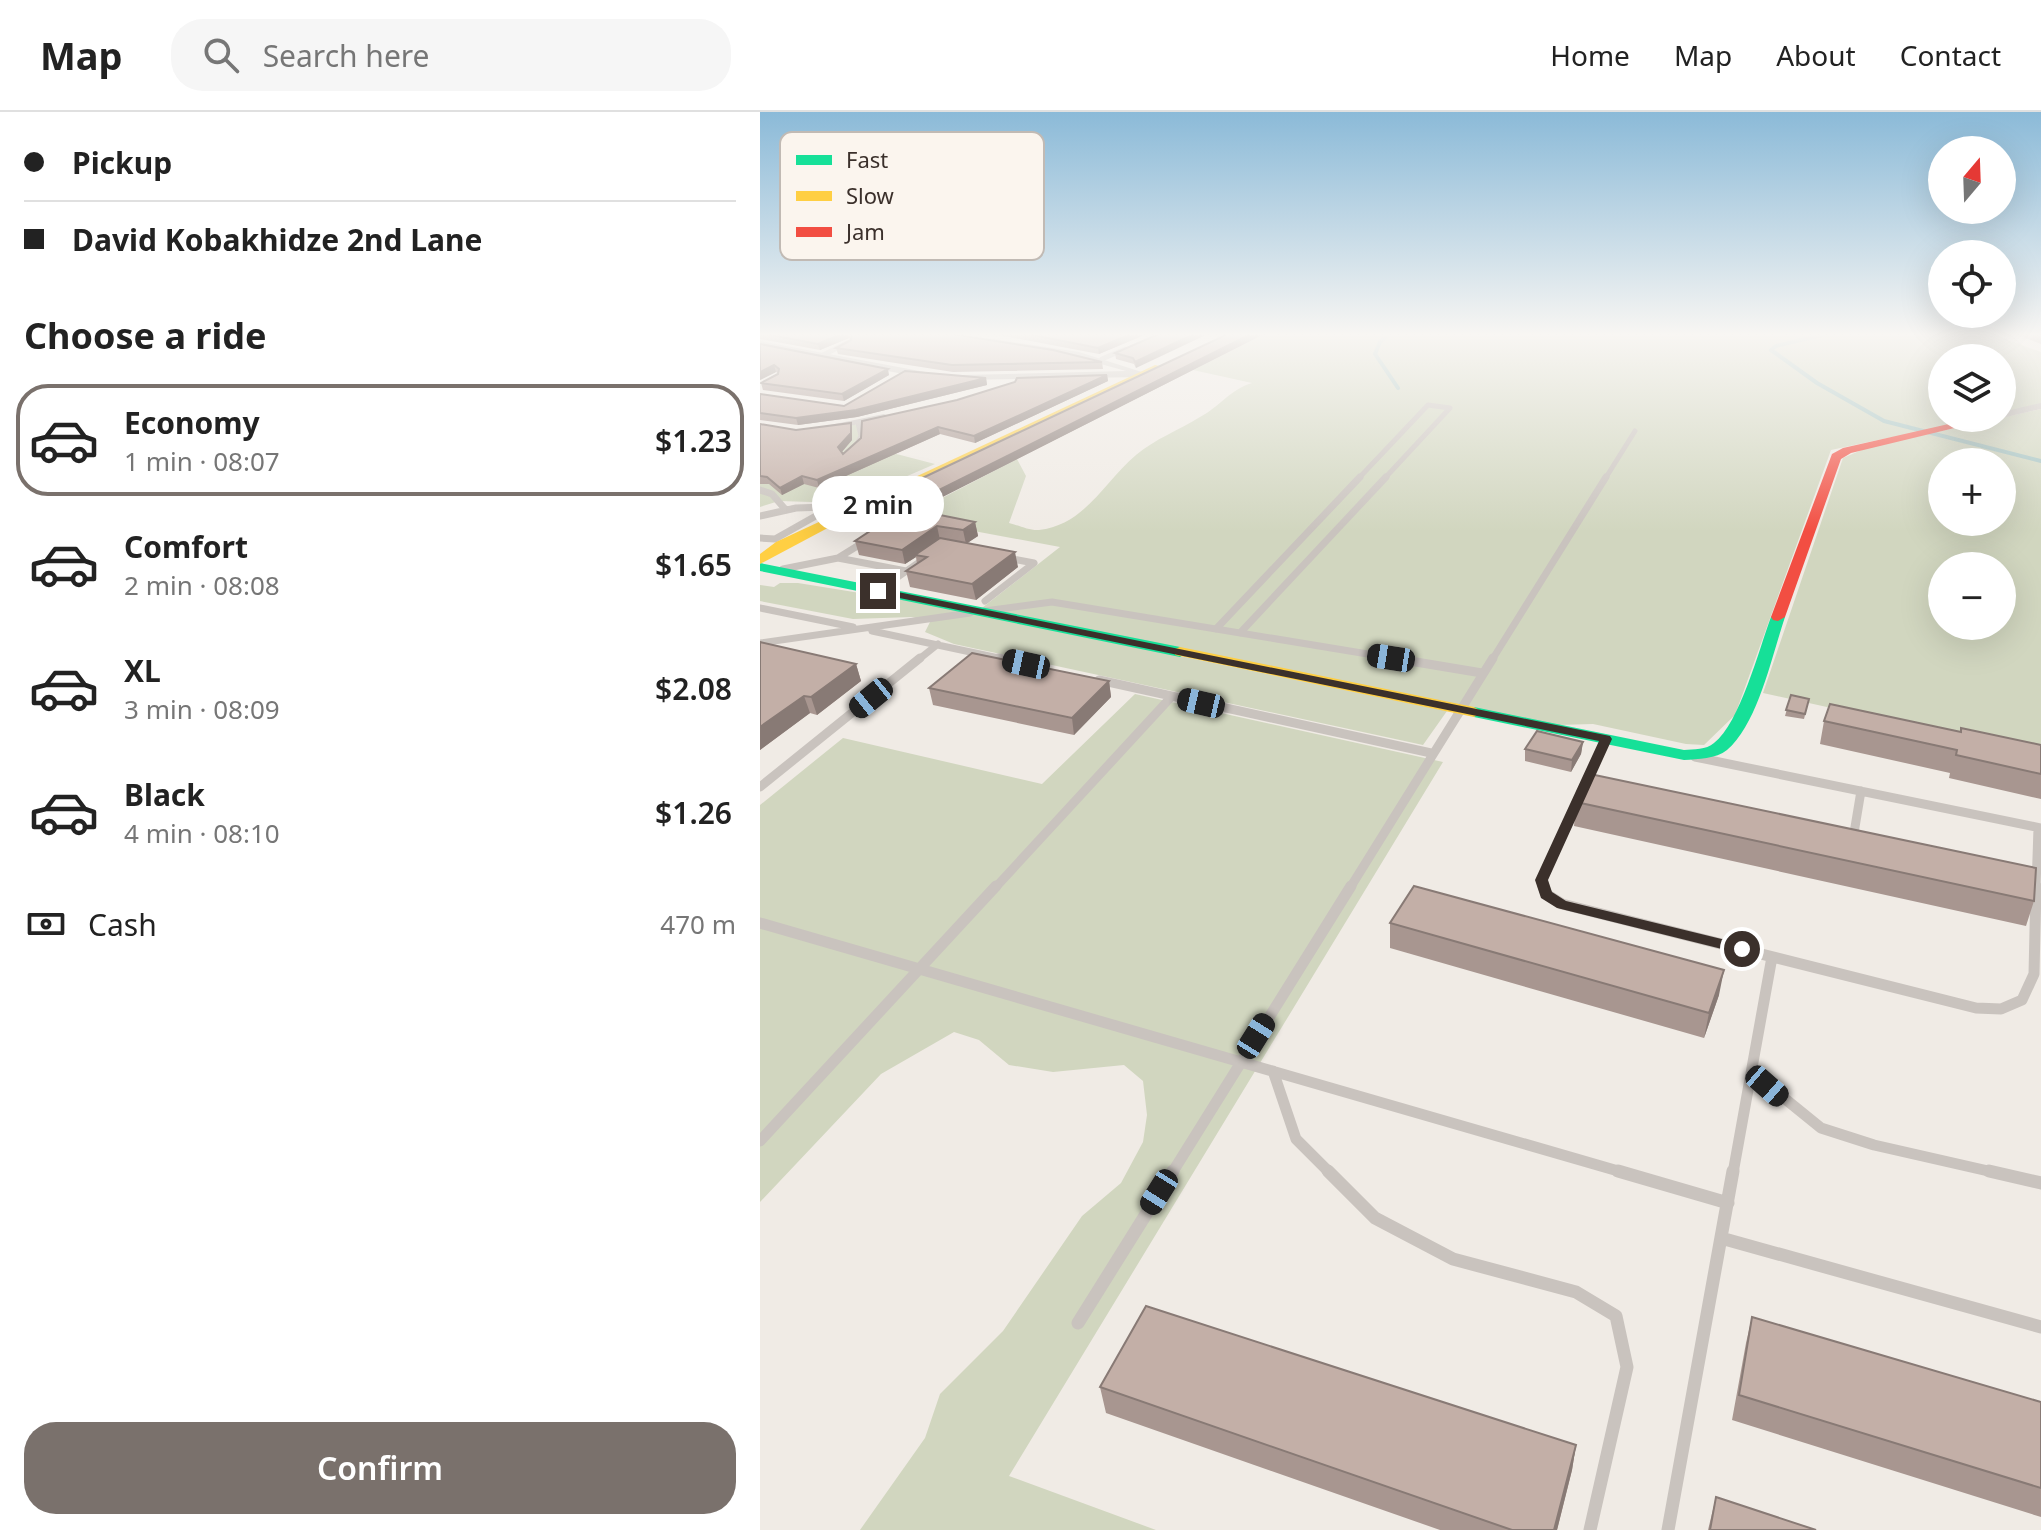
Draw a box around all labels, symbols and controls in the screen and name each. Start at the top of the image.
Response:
search box [171,19,731,91]
text: Map [40,29,123,81]
icon: search [199,33,243,77]
text: Search here [263,35,430,76]
text: Home [1550,36,1630,74]
text: Map [1674,36,1732,74]
text: About [1776,36,1856,74]
text: Contact [1900,36,2001,74]
legend [780,132,1044,260]
north arrow [1928,136,2016,224]
map controls [1928,136,2016,640]
text: Pickup [72,142,172,183]
text: Fast [846,144,888,174]
text: Slow [846,180,895,210]
text: Jam [844,216,885,246]
text: David Kobakhidze 2nd Lane [72,219,483,260]
button: locate [1928,240,2016,328]
text: Choose a ride [24,311,266,360]
button: layers [1928,344,2016,432]
text: Economy [124,402,260,443]
icon: car [28,404,100,476]
text: $1.23 [655,420,732,461]
text: 1 min · 08:07 [124,443,280,479]
button: + [1928,448,2016,536]
callout: 2 min [812,475,944,531]
text: 2 min [843,486,913,522]
text: Comfort [124,526,248,567]
icon: car [28,528,100,600]
text: $1.65 [655,544,732,585]
button: − [1928,552,2016,640]
text: 2 min · 08:08 [124,567,280,603]
route end [860,573,896,609]
car [1365,642,1417,674]
car [1000,647,1052,681]
text: XL [124,650,161,691]
icon: car [28,652,100,724]
text: $2.08 [655,668,732,709]
car [845,674,897,722]
car [1175,686,1227,720]
text: 3 min · 08:09 [124,691,280,727]
text: Black [124,774,205,815]
icon: car [28,776,100,848]
text: $1.26 [655,792,732,833]
text: 4 min · 08:10 [124,815,280,851]
icon: cash [24,902,68,946]
text: Cash [88,904,157,945]
text: 470 m [660,906,736,942]
route start [1724,931,1760,967]
car [1233,1009,1279,1063]
car [1741,1061,1793,1111]
car [1136,1165,1182,1219]
button: Confirm [24,1422,736,1514]

